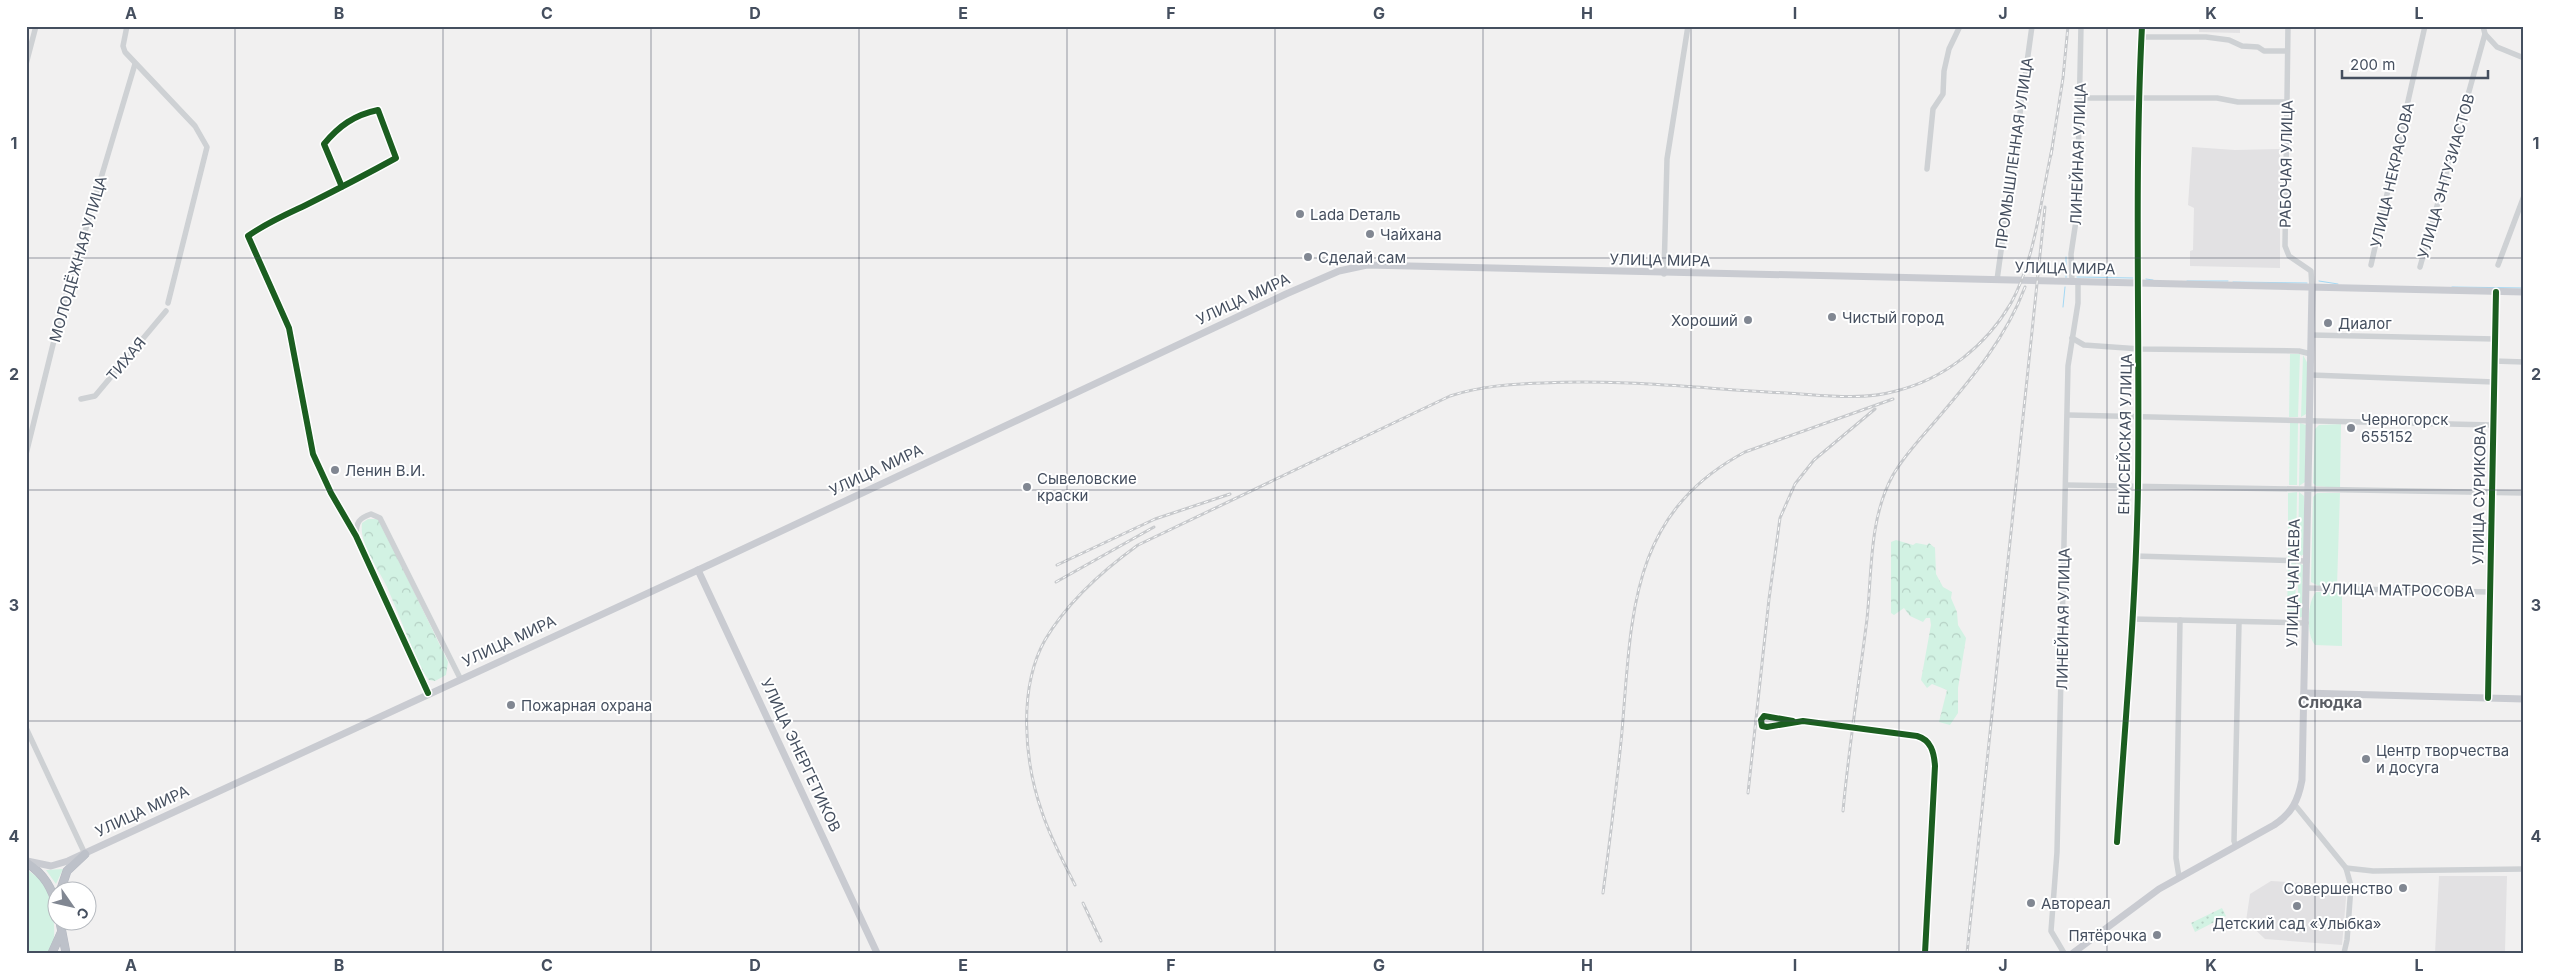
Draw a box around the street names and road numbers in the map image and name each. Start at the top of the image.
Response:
street label: ПРОМЫШЛЕННАЯ УЛИЦА [1991,56,2037,250]
street label: ЛИНЕЙНАЯ УЛИЦА [2066,82,2090,226]
street label: УЛИЦА ЭНТУЗИАСТОВ [2413,91,2479,261]
street label: РАБОЧАЯ УЛИЦА [2275,100,2297,228]
street label: УЛИЦА НЕКРАСОВА [2366,101,2418,249]
street label: МОЛОДЁЖНАЯ УЛИЦА [45,174,111,344]
street label: УЛИЦА МИРА [1609,250,1711,270]
street label: УЛИЦА МИРА [2014,258,2116,278]
street label: УЛИЦА МИРА [1193,269,1293,329]
street label: ТИХАЯ [102,333,150,385]
street label: ЕНИСЕЙСКАЯ УЛИЦА [2114,353,2136,515]
street label: УЛИЦА СУРИКОВА [2468,425,2490,565]
street label: УЛИЦА МИРА [826,440,926,500]
street label: УЛИЦА ЧАПАЕВА [2282,518,2304,648]
street label: ЛИНЕЙНАЯ УЛИЦА [2052,548,2074,690]
street label: УЛИЦА МАТРОСОВА [2321,579,2475,601]
street label: УЛИЦА МИРА [459,611,559,671]
street label: УЛИЦА ЭНЕРГЕТИКОВ [757,675,845,835]
street label: УЛИЦА МИРА [92,781,192,841]

